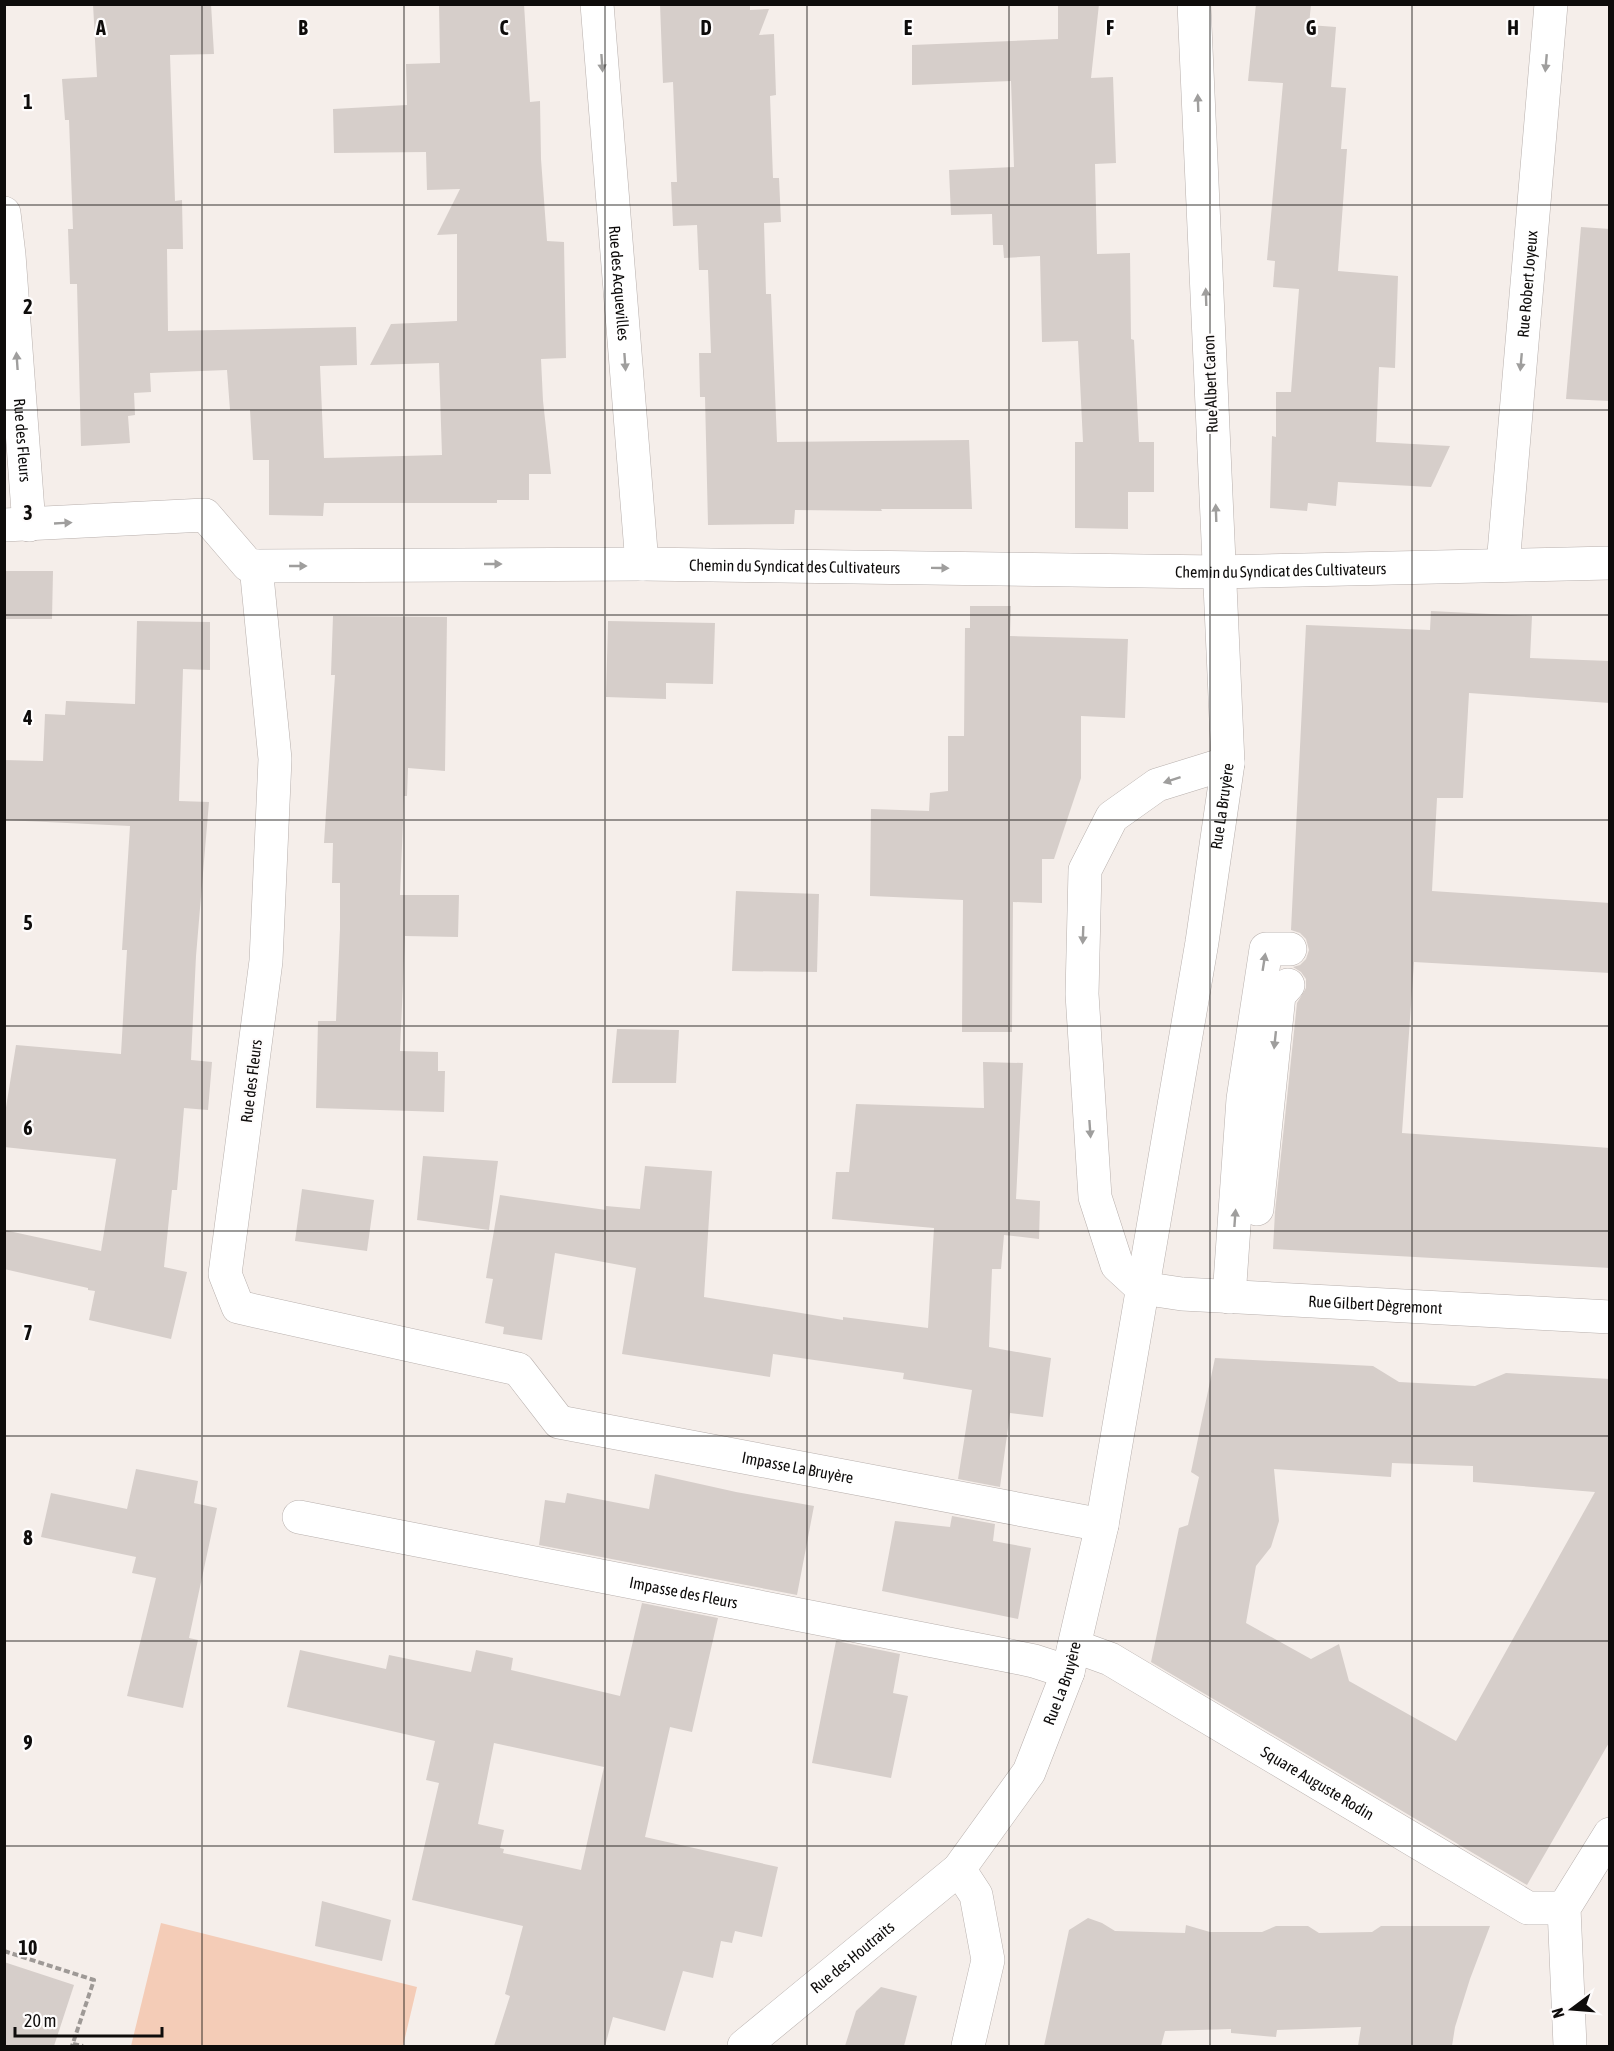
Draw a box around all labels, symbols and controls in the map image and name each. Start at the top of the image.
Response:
text: A [95,16,106,39]
text: B [298,16,308,39]
text: C [500,16,509,39]
text: D [700,16,712,39]
text: E [904,16,913,39]
text: F [1106,16,1114,39]
text: G [1306,16,1317,39]
text: H [1507,16,1519,39]
one-way arrow [597,53,607,72]
one-way arrow [1541,53,1551,72]
text: 1 [23,90,33,113]
one-way arrow [1194,93,1203,112]
street label: Rue des Acquevilles [606,225,633,342]
street label: Rue Robert Joyeux [1513,229,1541,338]
one-way arrow [1202,288,1211,307]
text: 2 [23,295,33,318]
street label: Rue Albert Caron [1199,335,1221,433]
one-way arrow [13,352,22,371]
one-way arrow [620,352,630,371]
one-way arrow [1516,352,1526,371]
street label: Rue des Fleurs [11,398,35,483]
text: 3 [23,501,33,524]
one-way arrow [1211,504,1220,523]
one-way arrow [53,518,72,527]
street label: Chemin du Syndicat des Cultivateurs [689,556,901,577]
one-way arrow [484,559,503,569]
street label: Chemin du Syndicat des Cultivateurs [1175,559,1387,581]
one-way arrow [289,561,308,570]
one-way arrow [931,563,950,573]
text: 4 [22,706,33,729]
street label: Rue La Bruyère [1207,762,1237,850]
one-way arrow [1163,776,1181,786]
text: 5 [23,911,33,934]
one-way arrow [1079,925,1088,944]
one-way arrow [1260,952,1269,971]
one-way arrow [1270,1030,1280,1049]
street label: Rue des Fleurs [237,1038,265,1124]
text: 6 [23,1116,33,1139]
one-way arrow [1086,1120,1095,1139]
one-way arrow [1230,1208,1240,1227]
street label: Rue Gilbert Dègremont [1308,1292,1443,1317]
text: 7 [23,1321,33,1344]
street label: Impasse La Bruyère [740,1448,855,1487]
text: 8 [23,1526,33,1549]
street label: Impasse des Fleurs [628,1573,740,1612]
street label: Rue La Bruyère [1039,1640,1084,1727]
text: 9 [23,1731,33,1754]
street label: Square Auguste Rodin [1258,1742,1377,1823]
street label: Rue des Houtraits [807,1917,898,1997]
text: 10 [19,1936,37,1959]
north arrow [1542,1979,1602,2039]
scale bar [15,2000,162,2038]
text: N [1548,2006,1568,2020]
text: 20 m [24,2010,56,2031]

